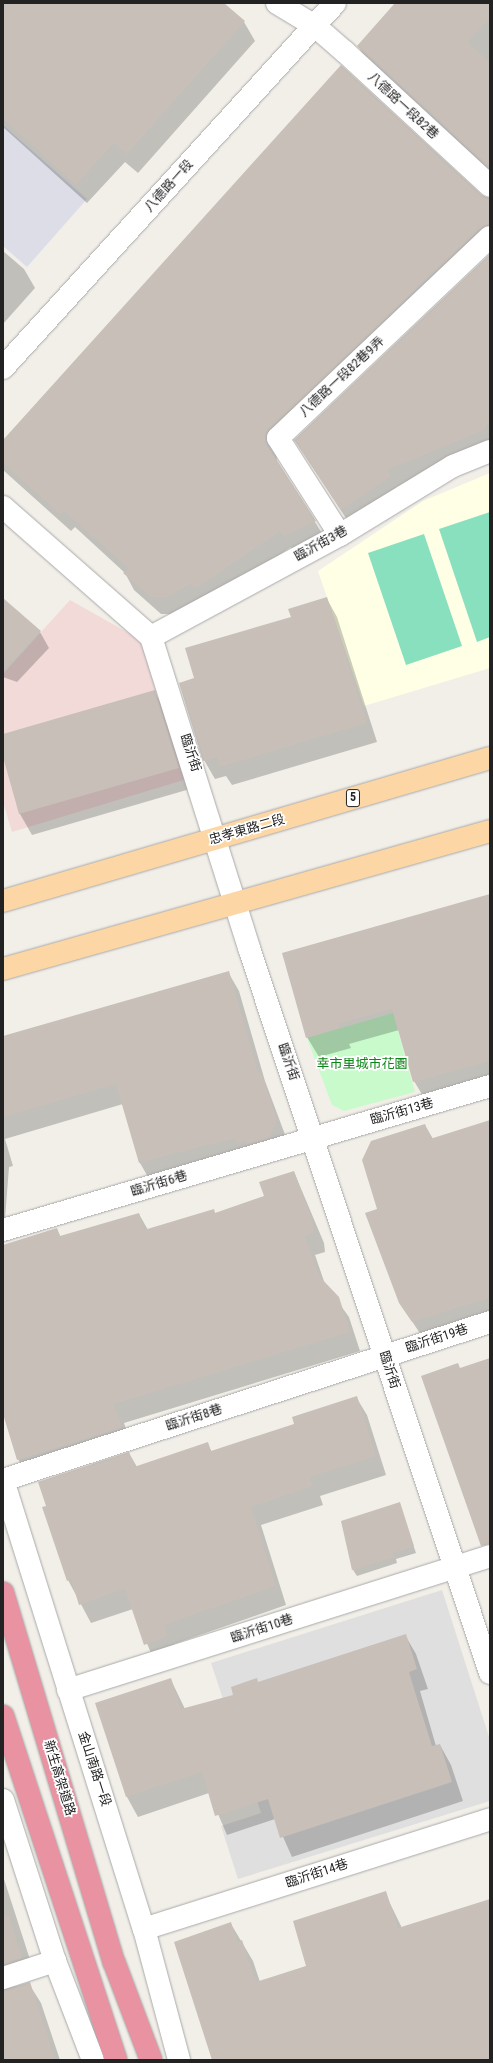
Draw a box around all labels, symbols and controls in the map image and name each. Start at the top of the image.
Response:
street label: 八德路一段82巷 [364,69,442,143]
street label: 八德路一段 [141,157,197,215]
street label: 八德路一段82巷9弄 [296,334,388,420]
street label: 臨沂街3巷 [292,523,350,565]
street label: 臨沂街 [177,732,203,774]
road number: 5 [345,788,361,808]
street label: 忠孝東路二段 [207,812,287,848]
street label: 臨沂街 [274,1041,302,1083]
park label: 幸市里城市花園 [317,1056,407,1072]
street label: 臨沂街13巷 [369,1096,435,1128]
street label: 臨沂街6巷 [129,1168,189,1200]
street label: 臨沂街19巷 [404,1322,470,1356]
street label: 臨沂街 [376,1349,402,1391]
street label: 臨沂街8巷 [164,1402,224,1434]
street label: 臨沂街10巷 [229,1612,295,1646]
street label: 金山南路一段 [75,1729,113,1809]
street label: 新生高架道路 [40,1738,78,1818]
street label: 臨沂街14巷 [284,1857,350,1891]

